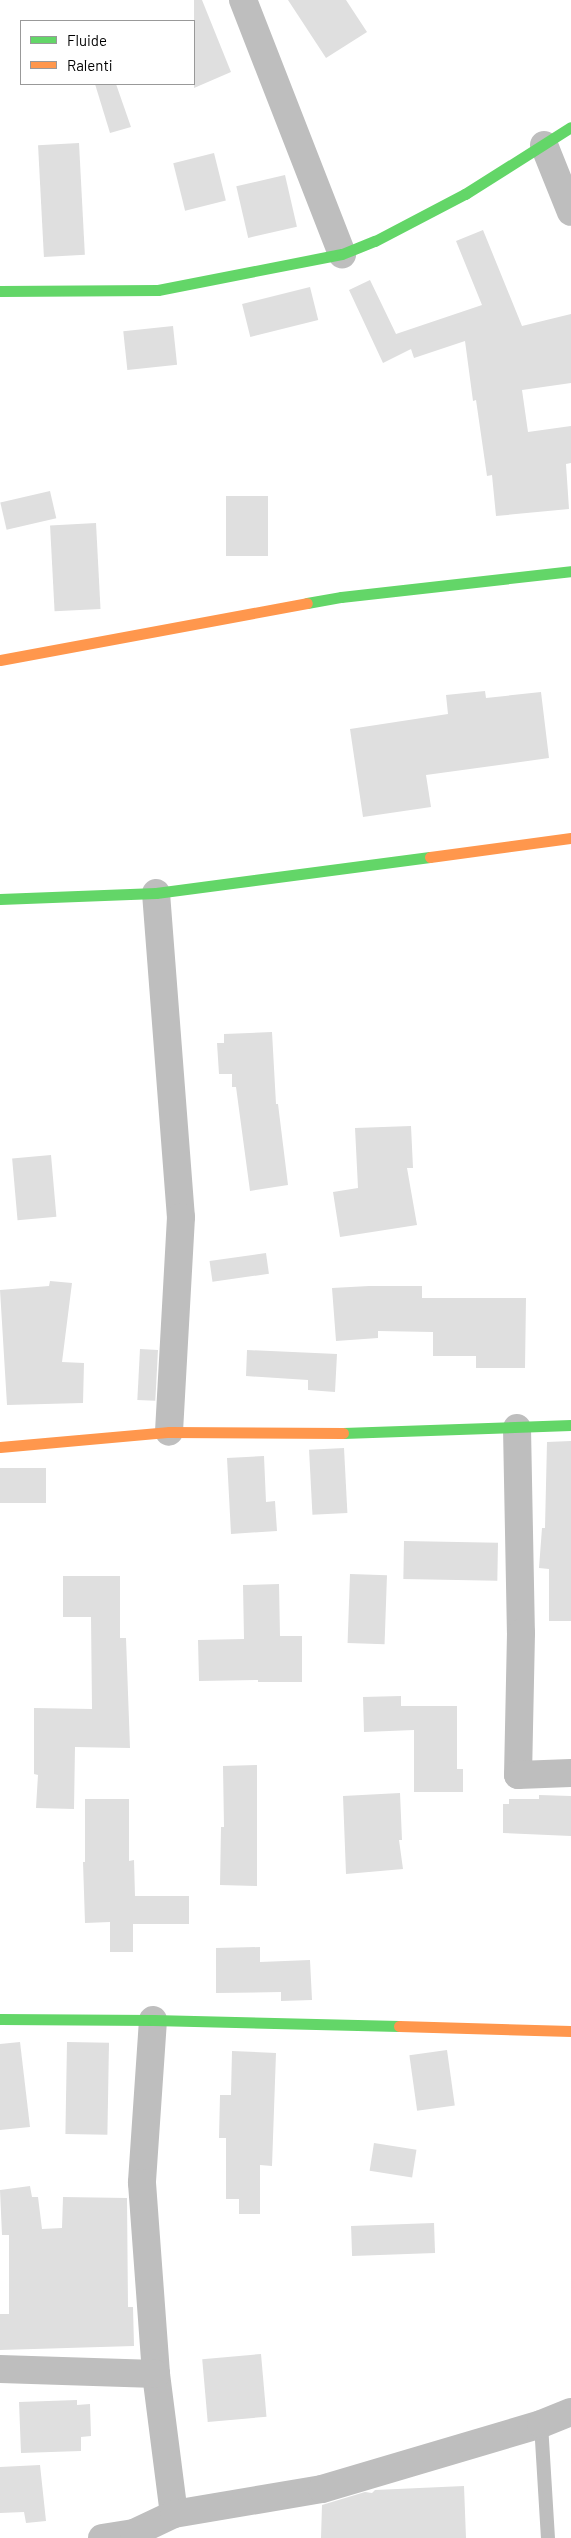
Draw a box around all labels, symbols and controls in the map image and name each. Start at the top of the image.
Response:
legend [20,20,195,85]
text: Fluide [67,31,107,49]
text: Ralenti [67,56,113,74]

